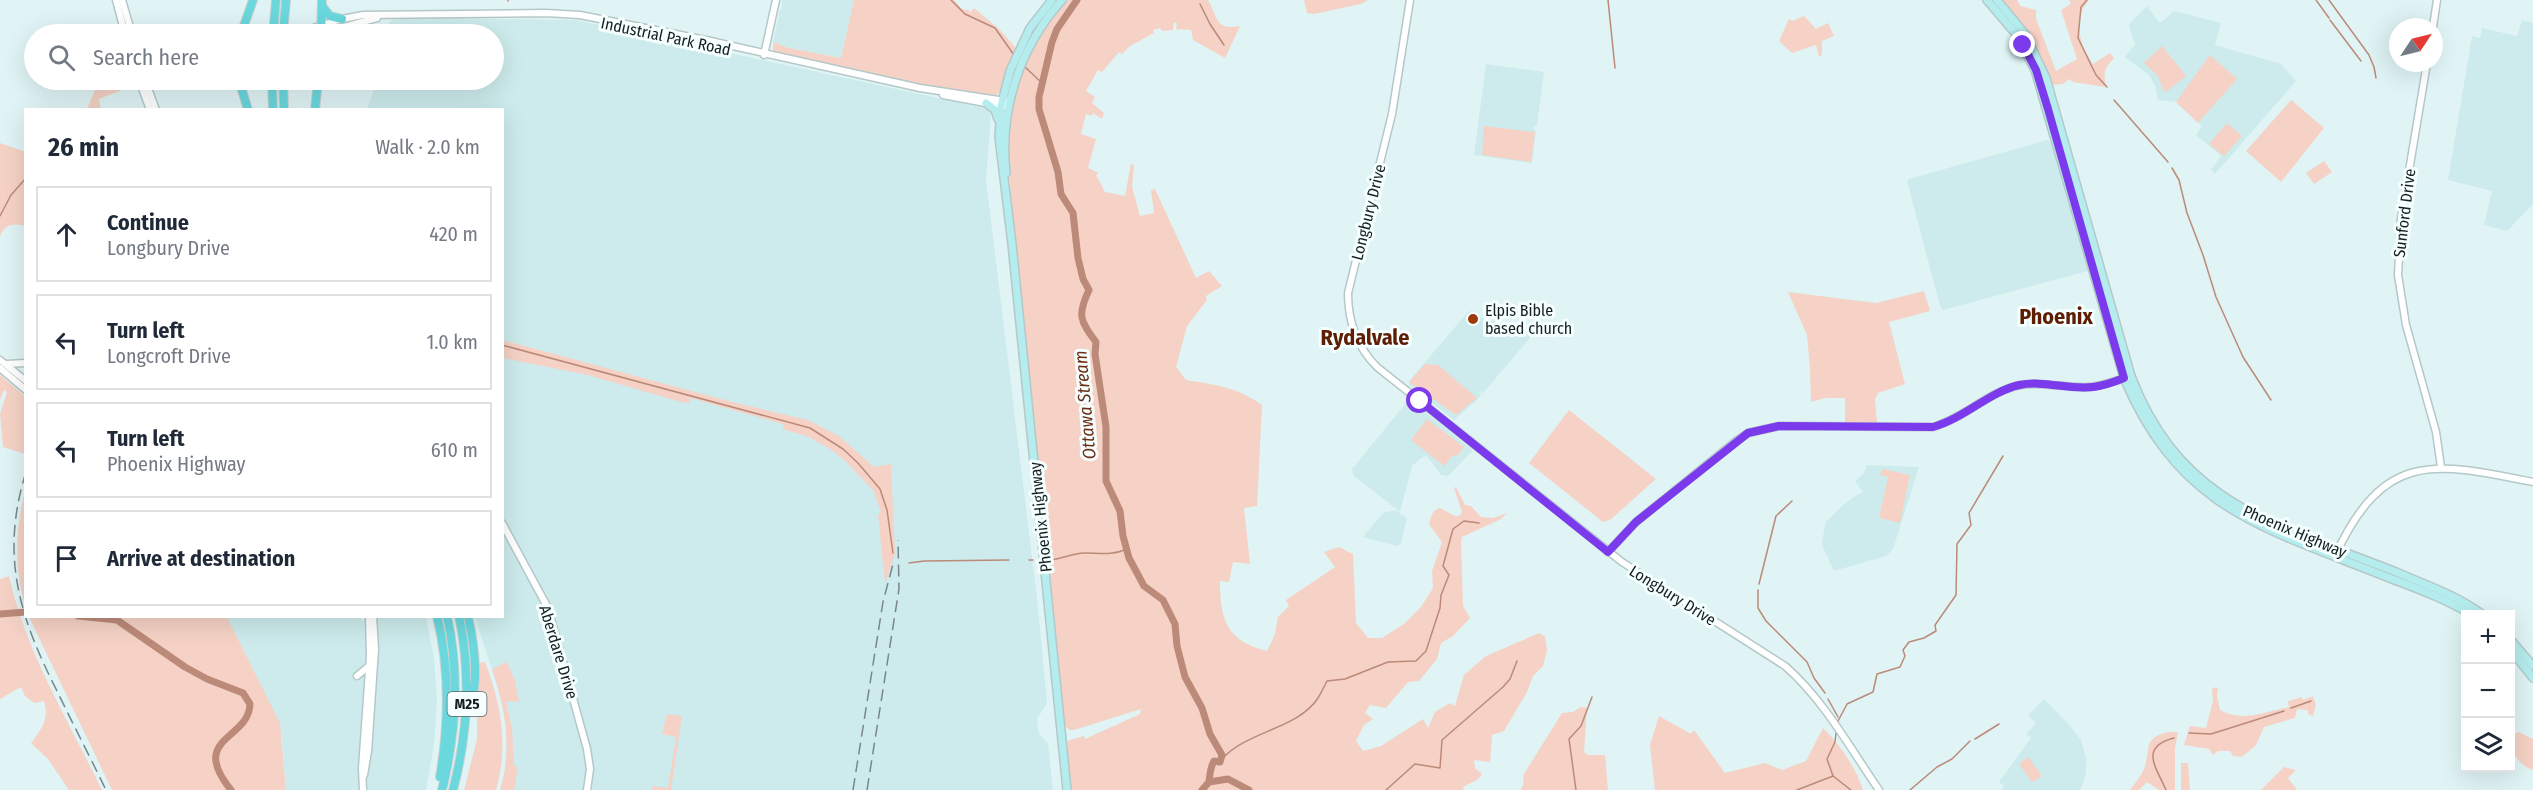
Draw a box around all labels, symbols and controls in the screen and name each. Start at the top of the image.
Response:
street label: Industrial Park Road [599,13,733,60]
north arrow [2389,18,2443,72]
search box [24,24,504,90]
route end [2009,31,2035,57]
icon: search [45,41,78,74]
text: Search here [93,44,199,71]
text: 26 min [48,132,119,163]
text: Walk · 2.0 km [375,135,480,159]
street label: Longbury Drive [1347,162,1390,262]
street label: Sunford Drive [2390,168,2419,259]
text: Continue [107,209,189,236]
icon: ahead [50,218,83,251]
text: 420 m [429,222,478,246]
text: Longbury Drive [107,236,230,260]
place label: Elpis Bible based church [1485,301,1572,338]
district label: Phoenix [2019,303,2093,330]
marker: Elpis Bible based church [1466,312,1480,326]
text: Turn left [107,317,185,344]
district label: Rydalvale [1321,324,1409,351]
icon: left [50,326,83,359]
text: 1.0 km [426,330,478,354]
text: Longcroft Drive [107,344,231,368]
water label: Ottawa Stream [1069,350,1101,460]
route start [1406,387,1432,413]
text: Turn left [107,425,185,452]
icon: left [50,434,83,467]
text: 610 m [431,438,478,462]
text: Phoenix Highway [107,452,245,476]
street label: Phoenix Highway [1025,460,1056,573]
street label: Phoenix Highway [2240,501,2350,562]
icon: arrive [50,542,83,575]
text: Arrive at destination [107,545,295,572]
street label: Longbury Drive [1626,561,1720,630]
street label: Aberdare Drive [535,603,582,701]
map controls [2461,610,2515,772]
button: + [2461,610,2515,664]
button: − [2461,664,2515,718]
road number: M25 [448,692,486,716]
button: layers [2461,718,2515,772]

